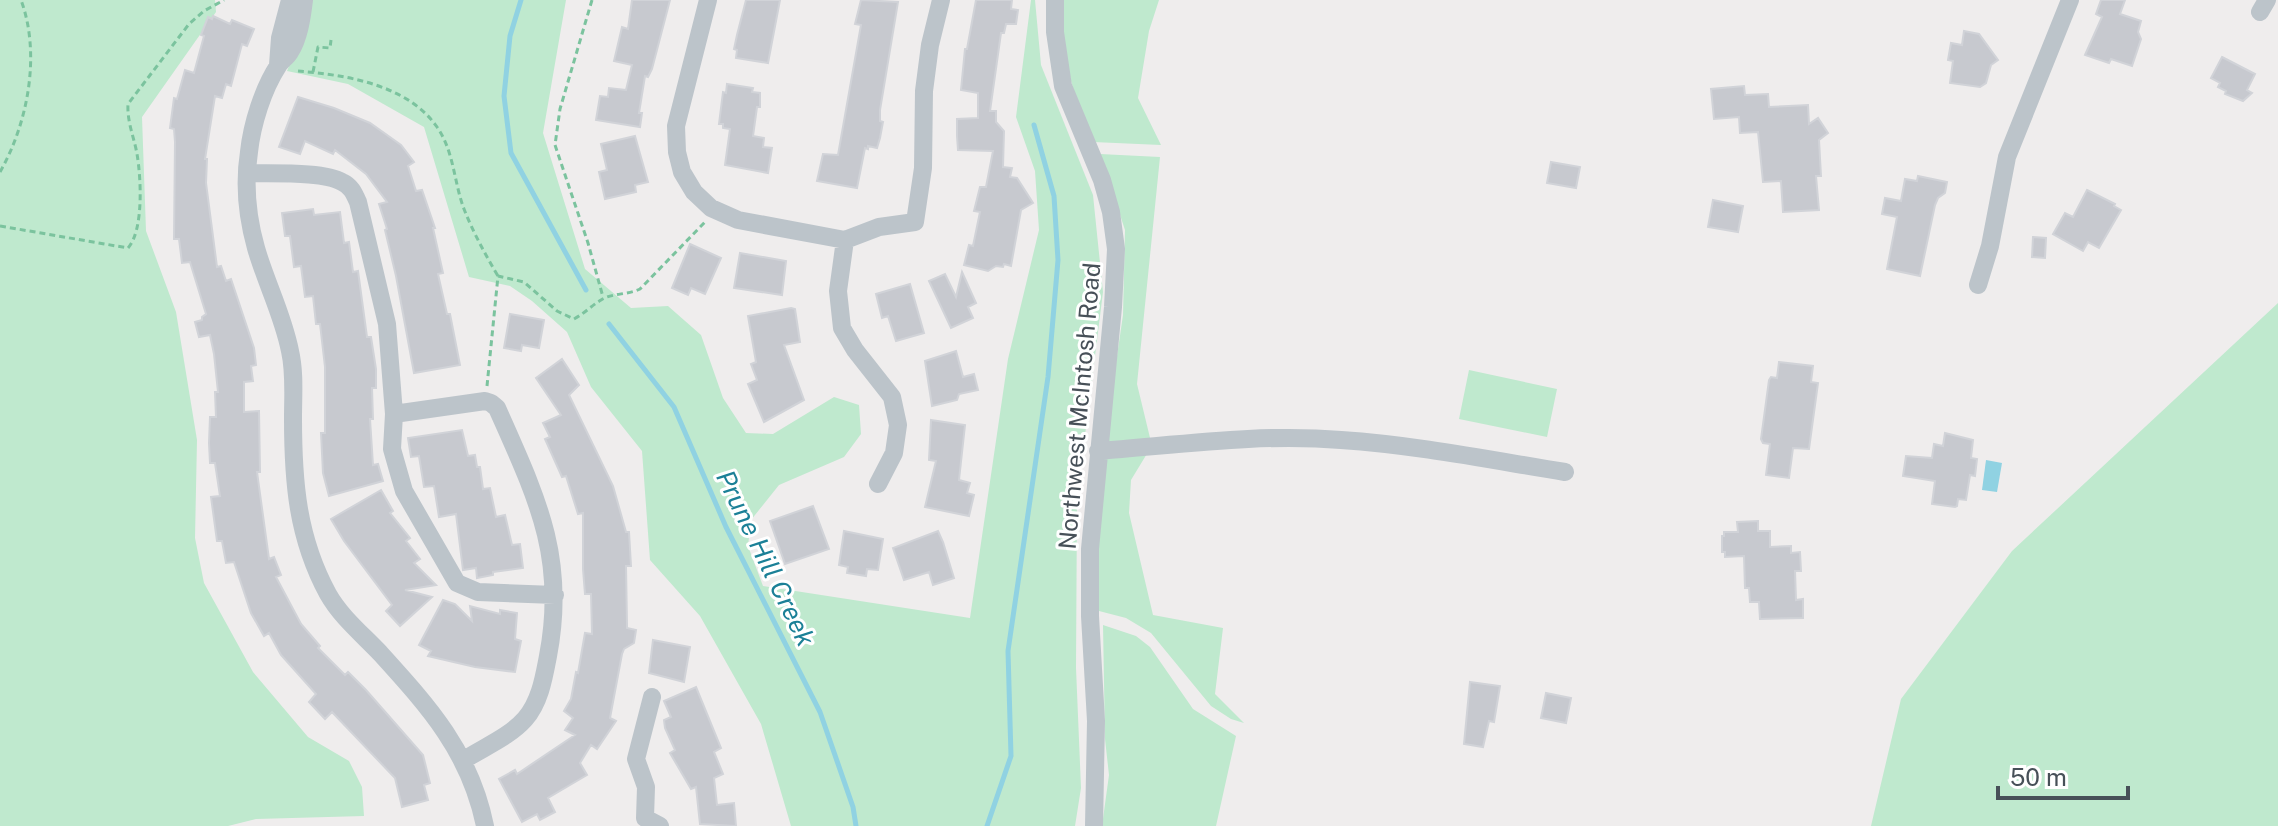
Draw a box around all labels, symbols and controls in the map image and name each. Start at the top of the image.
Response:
street label: Northwest McIntosh Road [1053,262,1105,550]
water label: Prune Hill Creek [710,465,822,651]
scale bar [1998,750,2128,800]
text: 50 m [2010,763,2067,791]

